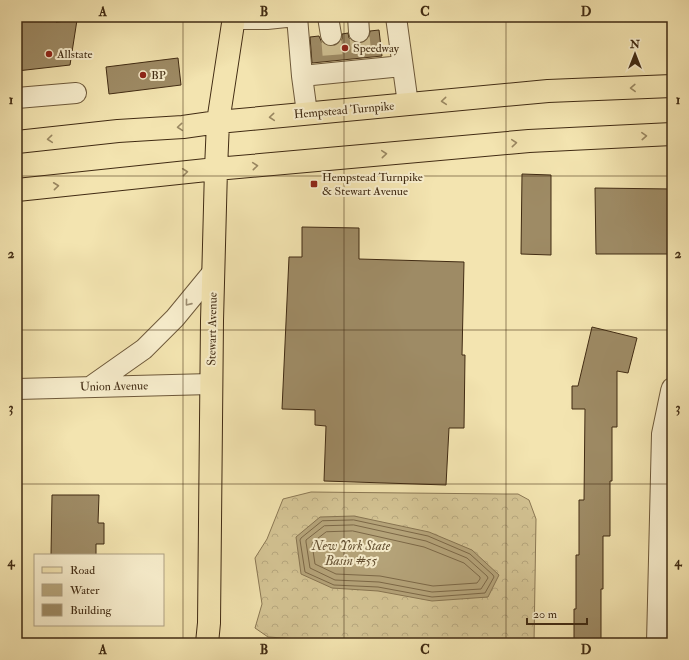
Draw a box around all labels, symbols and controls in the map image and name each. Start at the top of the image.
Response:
text: A [98,4,108,20]
text: B [260,4,268,20]
text: C [420,4,430,20]
text: D [581,4,592,20]
north arrow [615,34,655,74]
text: N [629,38,641,51]
place label: Speedway [353,41,400,56]
marker: Speedway [340,43,350,53]
place label: Allstate [56,47,93,62]
marker: Allstate [44,49,54,59]
place label: BP [151,68,166,83]
marker: BP [138,70,148,80]
one-way arrow [630,83,636,92]
text: 1 [9,92,14,108]
text: 1 [676,92,681,108]
one-way arrow [441,96,447,105]
street label: Hempstead Turnpike [293,99,395,122]
one-way arrow [269,112,275,121]
one-way arrow [177,122,183,131]
one-way arrow [641,131,647,140]
one-way arrow [47,134,53,143]
one-way arrow [511,138,517,147]
one-way arrow [381,150,387,159]
one-way arrow [252,161,258,170]
one-way arrow [182,168,188,177]
place label: Hempstead Turnpike & Stewart Avenue [322,170,423,199]
marker: Hempstead Turnpike & Stewart Avenue [309,179,319,189]
one-way arrow [53,181,59,190]
text: 2 [8,246,15,262]
text: 2 [675,246,682,262]
street label: Stewart Avenue [204,292,221,366]
one-way arrow [185,299,192,306]
street label: Union Avenue [80,378,148,395]
text: 3 [9,400,14,416]
text: 3 [676,400,681,416]
water label: New York State Basin #55 [311,538,391,569]
text: 4 [6,554,15,570]
legend [34,554,164,626]
text: 4 [673,554,682,570]
text: Road [70,563,95,578]
text: Water [69,583,100,598]
scale bar [527,600,587,626]
text: Building [70,603,113,618]
text: 20 m [533,607,558,622]
text: A [98,642,108,658]
text: B [260,642,268,658]
text: C [420,642,430,658]
text: D [581,642,592,658]

